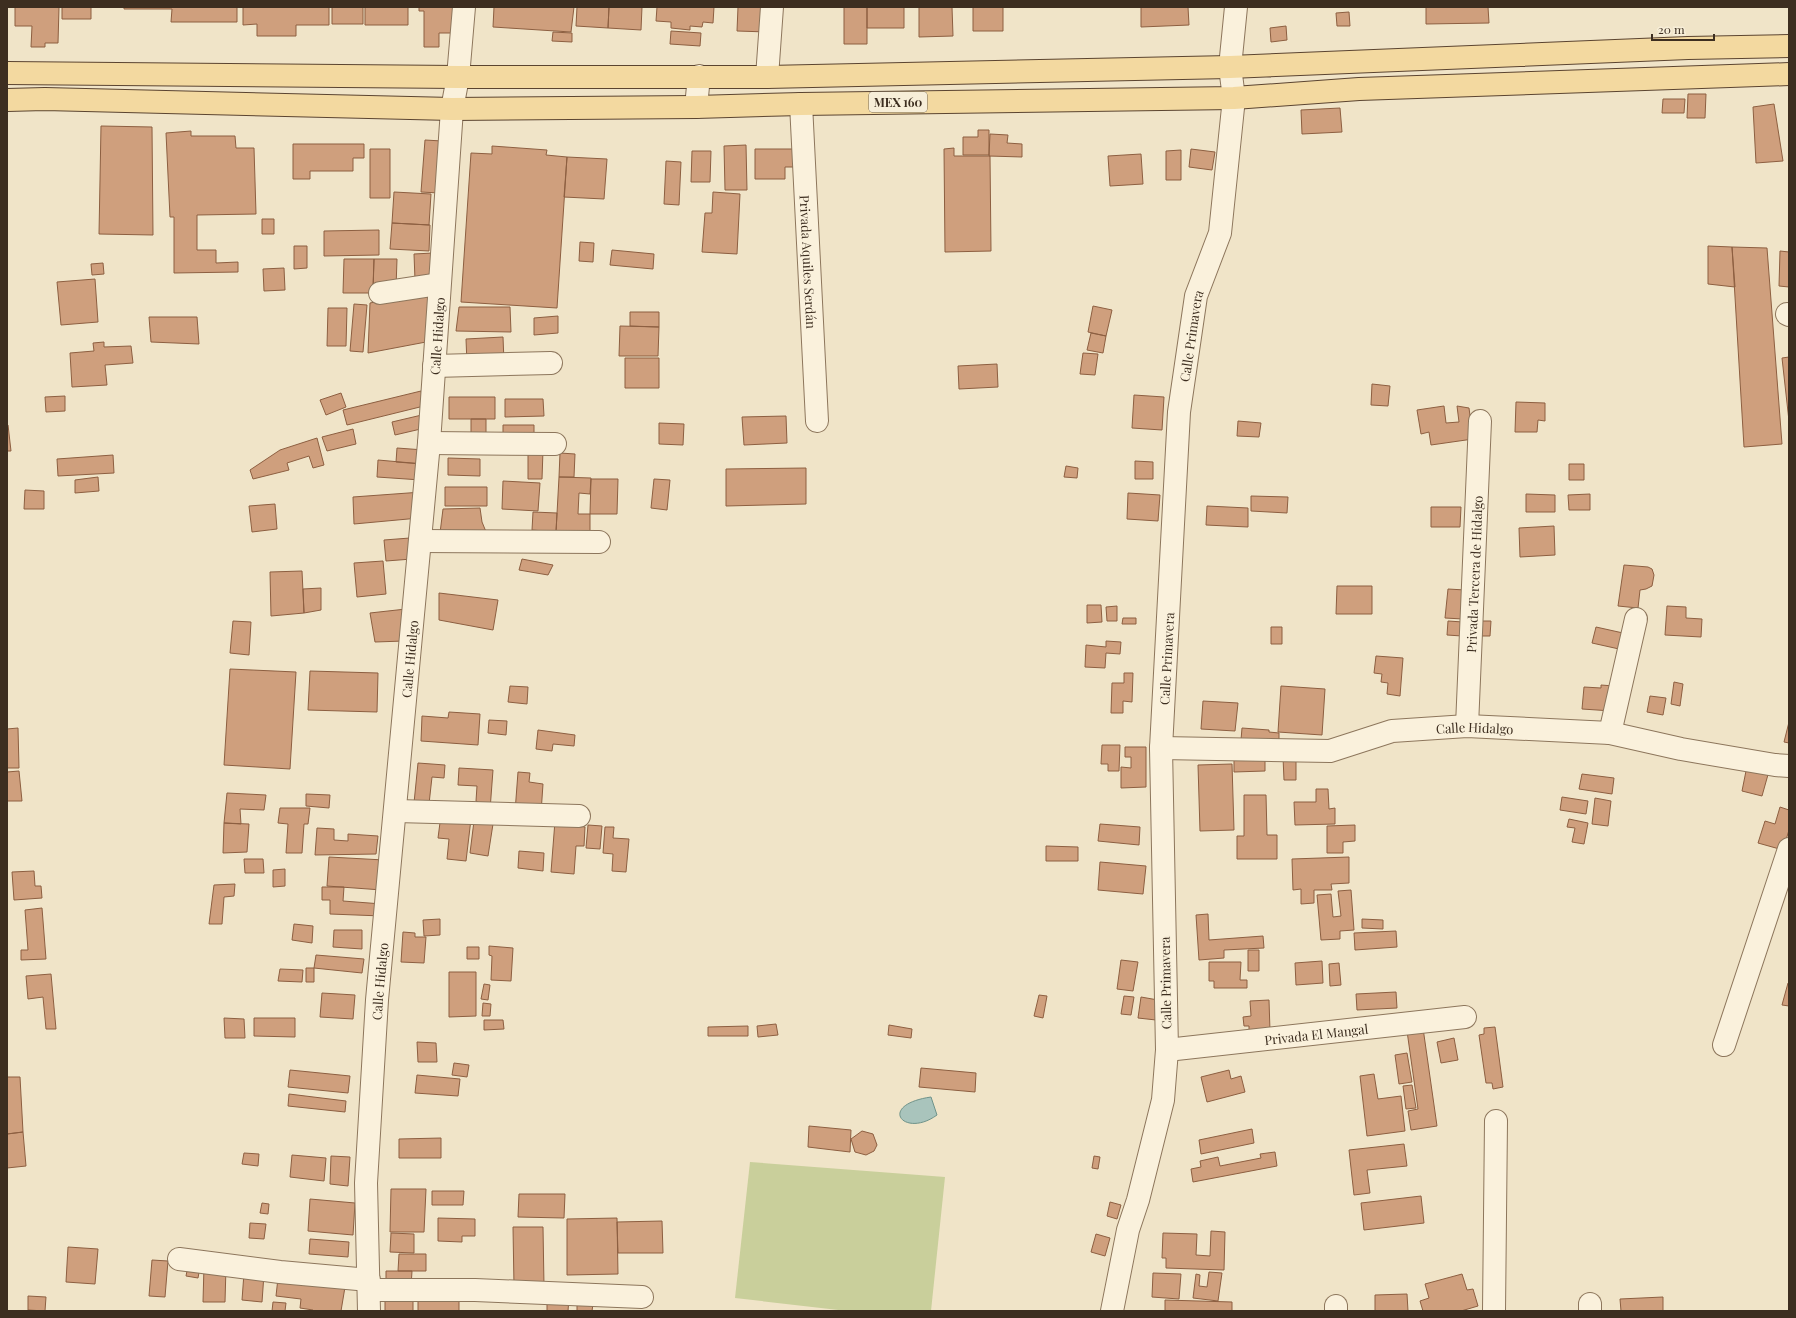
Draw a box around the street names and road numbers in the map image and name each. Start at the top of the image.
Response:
road number: MEX 160 [869,92,927,112]
street label: Privada Aquiles Serdán [797,195,821,329]
street label: Calle Primavera [1175,287,1206,383]
street label: Calle Hidalgo [425,297,448,375]
street label: Privada Tercera de Hidalgo [1462,495,1485,653]
street label: Calle Primavera [1155,611,1177,705]
street label: Calle Hidalgo [397,619,421,698]
street label: Calle Hidalgo [1435,717,1514,737]
street label: Calle Primavera [1156,936,1174,1030]
street label: Calle Hidalgo [367,942,391,1021]
street label: Privada El Mangal [1263,1019,1369,1048]

